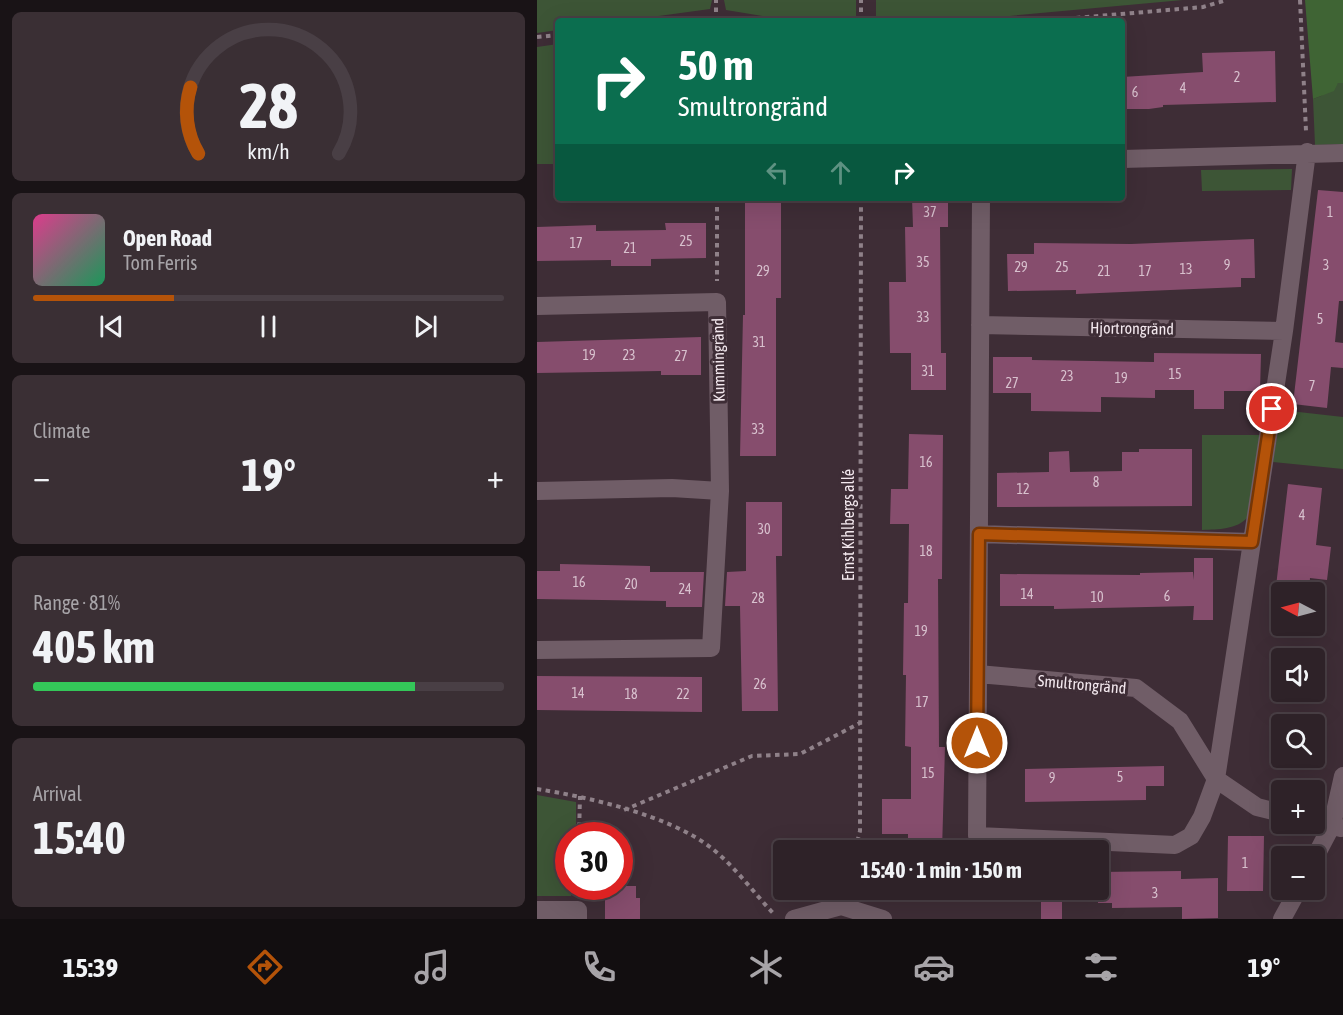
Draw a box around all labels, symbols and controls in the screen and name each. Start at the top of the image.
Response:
text: 50 m [678,41,753,89]
icon: right [579,42,657,120]
house number: 2 [1234,69,1240,85]
text: 28 [239,70,298,141]
house number: 4 [1180,80,1187,96]
house number: 6 [1132,84,1139,100]
text: Smultrongränd [678,91,828,122]
text: km/h [247,139,290,164]
icon: left [761,156,794,189]
icon: ahead [824,156,857,189]
icon: right [887,156,920,189]
house number: 37 [923,204,937,220]
house number: 1 [1327,204,1333,220]
text: Open Road [123,225,212,251]
house number: 25 [679,233,693,249]
house number: 17 [569,235,583,251]
house number: 21 [623,240,637,256]
text: Tom Ferris [123,251,197,274]
house number: 35 [916,254,930,270]
house number: 9 [1224,257,1230,273]
house number: 3 [1323,257,1329,273]
house number: 29 [1014,259,1028,275]
house number: 25 [1055,259,1069,275]
house number: 13 [1179,261,1193,277]
house number: 29 [756,263,770,279]
house number: 21 [1097,263,1111,279]
house number: 17 [1138,263,1152,279]
house number: 33 [916,309,930,325]
icon: previous [95,310,128,343]
icon: pause [252,310,285,343]
icon: next [409,310,442,343]
house number: 5 [1317,311,1323,327]
street label: Kummingränd [708,318,729,402]
street label: Hjortrongränd [1090,318,1174,339]
house number: 31 [752,334,766,350]
house number: 19 [582,347,596,363]
house number: 23 [622,347,636,363]
house number: 27 [674,348,688,364]
house number: 31 [921,363,935,379]
house number: 15 [1168,366,1182,382]
house number: 23 [1060,368,1074,384]
house number: 19 [1114,370,1128,386]
house number: 27 [1005,375,1019,391]
house number: 7 [1309,378,1315,394]
pin [1246,383,1297,434]
icon: arrive [1255,392,1288,425]
text: Climate [33,419,90,442]
house number: 33 [751,421,765,437]
text: 19° [241,449,296,501]
house number: 16 [919,454,933,470]
text: − [33,457,50,495]
text: + [487,457,504,495]
street label: Ernst Kihlbergs allé [839,469,858,581]
house number: 8 [1093,474,1100,490]
house number: 12 [1016,481,1030,497]
house number: 4 [1299,507,1306,523]
house number: 30 [757,521,771,537]
house number: 18 [919,543,933,559]
house number: 16 [572,574,586,590]
house number: 20 [624,576,638,592]
house number: 24 [678,581,692,597]
north arrow [1271,582,1325,636]
map controls [1271,582,1325,900]
house number: 14 [1020,586,1034,602]
house number: 6 [1164,588,1171,604]
house number: 10 [1090,589,1104,605]
house number: 28 [751,590,765,606]
text: Range · 81% [33,591,120,614]
text: 405 km [33,621,155,673]
house number: 19 [914,623,928,639]
button: sound [1271,648,1325,702]
street label: Smultrongränd [1037,671,1127,698]
house number: 26 [753,676,767,692]
house number: 14 [571,685,585,701]
house number: 18 [624,686,638,702]
house number: 22 [676,686,690,702]
house number: 17 [915,694,929,710]
position arrow [945,711,1009,775]
button: search [1271,714,1325,768]
house number: 15 [921,765,935,781]
house number: 5 [1117,769,1123,785]
house number: 9 [1049,770,1055,786]
button: + [1271,780,1325,834]
text: Arrival [33,782,82,805]
text: 15:40 [33,812,126,864]
speed limit sign: 30 [555,822,633,900]
button: − [1271,846,1325,900]
house number: 1 [1242,855,1248,871]
text: 15:40 · 1 min · 150 m [860,857,1022,883]
house number: 3 [1152,885,1158,901]
icon: directions [244,946,286,988]
icon: music [411,946,453,988]
icon: phone [578,946,620,988]
icon: climate [745,946,787,988]
icon: car [913,946,955,988]
icon: filters [1080,946,1122,988]
text: 15:39 [63,952,118,983]
text: 19° [1247,952,1280,983]

